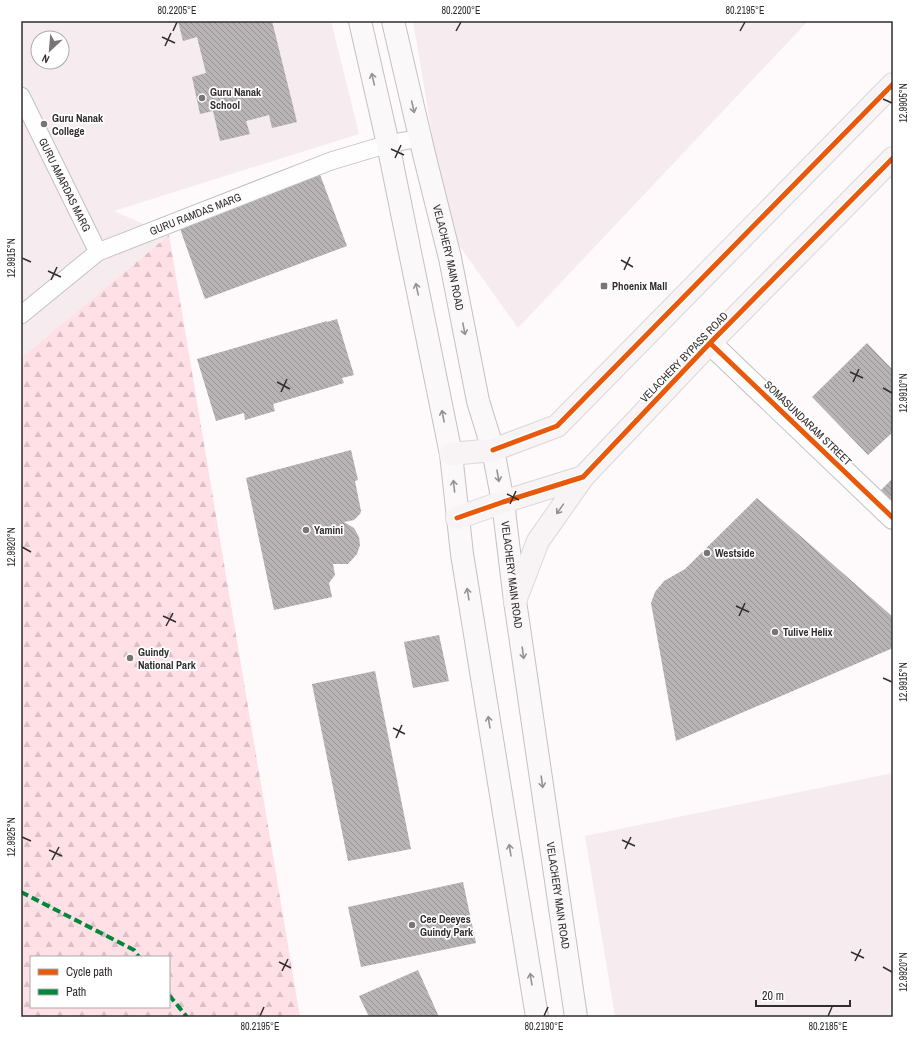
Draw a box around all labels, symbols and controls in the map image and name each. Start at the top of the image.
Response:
text: 80.2205°E [157,4,197,17]
text: 80.2200°E [441,4,481,17]
text: 80.2195°E [725,4,765,17]
north arrow [30,30,70,70]
text: N [40,51,52,67]
one-way arrow [368,73,376,86]
text: 12.9905°N [897,83,910,123]
place label: Guru Nanak School [210,85,262,112]
marker: Guru Nanak School [197,93,207,103]
one-way arrow [409,100,417,113]
place label: Guru Nanak College [52,111,104,138]
marker: Guru Nanak College [39,119,49,129]
street label: GURU AMARDAS MARG [36,136,94,234]
street label: GURU RAMDAS MARG [147,190,243,238]
street label: VELACHERY MAIN ROAD [430,203,467,312]
text: 12.9915°N [5,238,18,278]
place label: Phoenix Mall [612,279,667,293]
marker: Phoenix Mall [599,281,609,291]
one-way arrow [413,282,421,295]
street label: VELACHERY BYPASS ROAD [637,309,731,405]
one-way arrow [460,322,468,335]
text: 12.9910°N [897,373,910,413]
street label: SOMASUNDARAM STREET [761,378,855,469]
one-way arrow [438,410,446,423]
one-way arrow [494,469,502,482]
one-way arrow [450,480,458,493]
one-way arrow [556,503,564,514]
street label: VELACHERY MAIN ROAD [498,520,526,629]
place label: Yamini [314,523,343,537]
marker: Yamini [301,525,311,535]
text: 12.9920°N [5,527,18,567]
place label: Westside [715,546,754,560]
marker: Westside [702,548,712,558]
one-way arrow [464,587,472,600]
place label: Tulive Helix [783,625,832,639]
marker: Tulive Helix [770,627,780,637]
place label: Guindy National Park [138,645,197,672]
one-way arrow [519,646,527,659]
marker: Guindy National Park [125,653,135,663]
text: 12.9915°N [897,662,910,702]
one-way arrow [485,716,493,729]
one-way arrow [538,775,546,788]
text: 12.9925°N [5,817,18,857]
street label: VELACHERY MAIN ROAD [543,841,573,950]
one-way arrow [506,844,514,857]
place label: Cee Deeyes Guindy Park [420,912,474,939]
marker: Cee Deeyes Guindy Park [407,920,417,930]
text: 12.9920°N [897,952,910,992]
legend [30,956,170,1008]
text: Cycle path [66,964,113,980]
one-way arrow [527,972,535,985]
scale bar [756,982,850,1008]
text: Path [66,984,86,1000]
text: 20 m [762,988,784,1004]
text: 80.2195°E [240,1020,280,1033]
text: 80.2190°E [524,1020,564,1033]
text: 80.2185°E [808,1020,848,1033]

